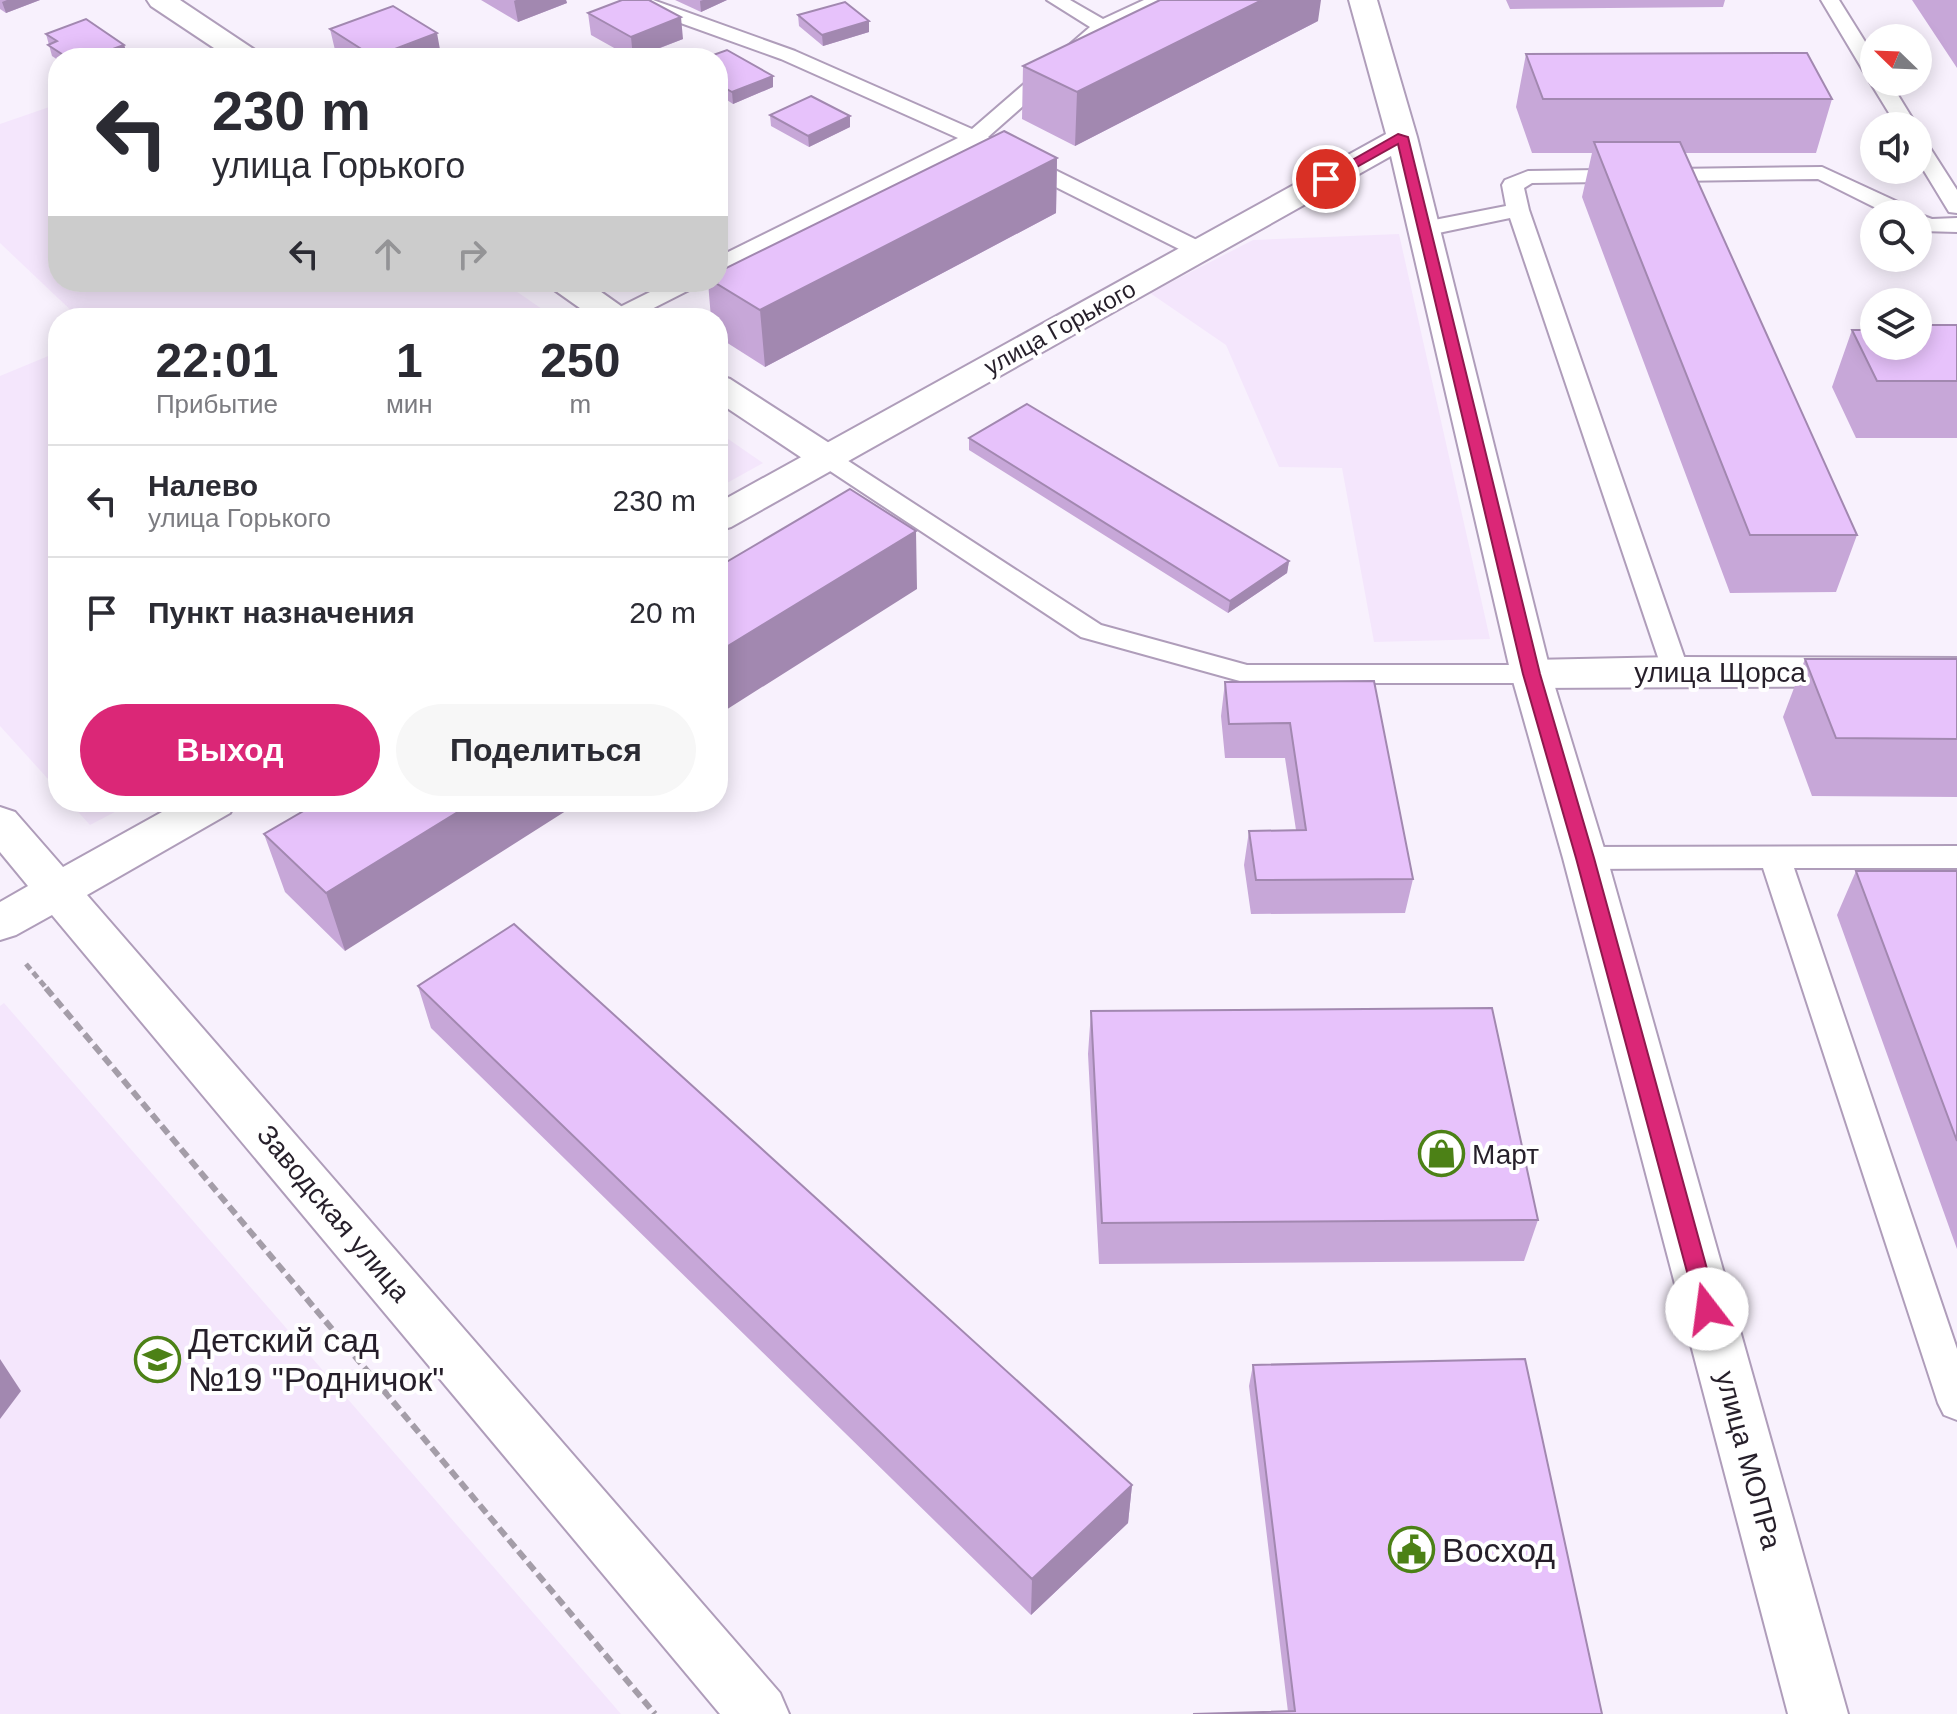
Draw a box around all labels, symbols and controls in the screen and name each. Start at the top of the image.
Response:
north arrow [1860,24,1932,96]
map controls [1860,24,1932,360]
text: 230 m [212,79,371,142]
icon: left [80,80,184,184]
button: sound [1860,112,1932,184]
text: улица Горького [212,145,465,186]
pin [1292,145,1360,213]
icon: arrive [1304,157,1348,201]
button: search [1860,200,1932,272]
icon: left [282,232,326,276]
icon: ahead [366,232,410,276]
icon: right [450,232,494,276]
street label: улица Горького [979,275,1140,380]
button: layers [1860,288,1932,360]
text: 22:01 [156,334,278,387]
text: 1 [396,334,423,387]
text: 250 [540,334,620,387]
text: Прибытие [156,389,278,419]
text: мин [386,389,433,419]
text: m [570,389,591,419]
text: Налево [148,469,258,502]
icon: left [80,479,124,523]
text: 230 m [613,484,696,517]
text: улица Горького [148,503,331,533]
icon: arrive [80,591,124,635]
text: Пункт назначения [148,596,415,629]
text: 20 m [629,596,696,629]
street label: улица Щорса [1634,657,1806,688]
button: Выход [80,704,380,796]
button: Поделиться [396,704,696,796]
street label: Заводская улица [251,1119,417,1308]
shop icon: Март [1417,1130,1465,1178]
place label: Март [1472,1139,1539,1170]
position arrow [1665,1267,1749,1351]
place label: Детский сад №19 "Родничок" [188,1321,444,1398]
school or university icon: Детский сад №19 "Родничок" [133,1336,181,1384]
street label: улица МОПРа [1710,1368,1787,1553]
public building icon: Восход [1387,1526,1435,1574]
place label: Восход [1442,1531,1555,1569]

